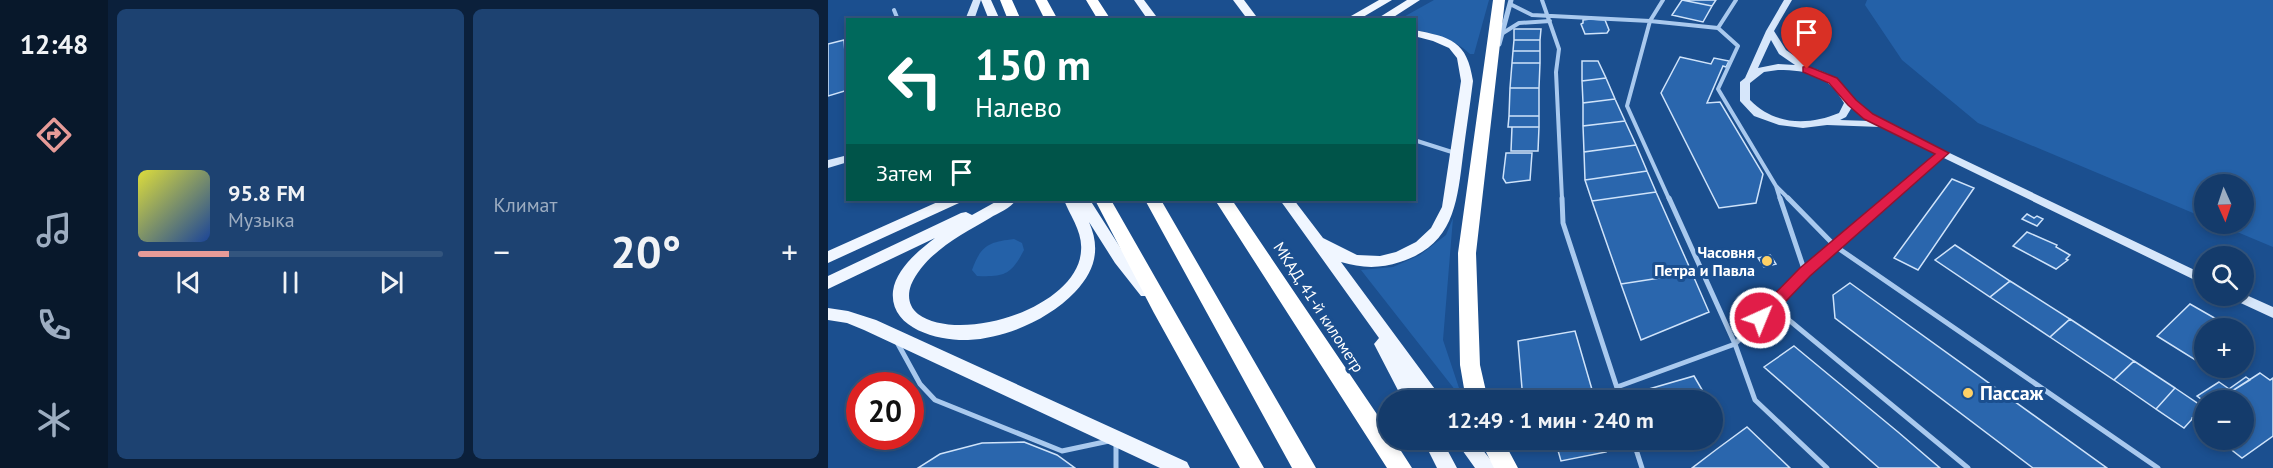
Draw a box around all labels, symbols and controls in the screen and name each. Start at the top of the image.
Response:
pin [1781,7,1832,69]
icon: arrive [1790,16,1823,49]
text: 12:48 [20,27,88,61]
text: 150 m [975,37,1091,92]
icon: left [876,42,954,120]
text: Налево [975,90,1062,124]
icon: directions [33,114,75,156]
icon: arrive [945,156,978,189]
text: Затем [876,159,933,187]
north arrow [2194,174,2254,234]
map controls [2194,174,2254,450]
text: 95.8 FM [228,179,305,207]
text: Климат [494,192,557,218]
text: Музыка [228,207,295,233]
icon: music [33,209,75,251]
text: 20° [610,222,681,280]
text: − [494,230,510,273]
text: + [781,230,798,273]
street label: МКАД, 41-й километр [1269,238,1369,376]
place label: Часовня Петра и Павла [1654,242,1755,280]
button: search [2194,246,2254,306]
marker: Часовня Петра и Павла [1760,254,1774,268]
icon: previous [172,266,205,299]
icon: pause [274,266,307,299]
icon: next [375,266,408,299]
position arrow [1728,286,1792,350]
icon: phone [33,304,75,346]
button: + [2194,318,2254,378]
speed limit sign: 20 [846,372,924,450]
place label: Пассаж [1980,380,2044,406]
marker: Пассаж [1961,386,1975,400]
button: − [2194,390,2254,450]
icon: climate [33,399,75,441]
text: 12:49 · 1 мин · 240 m [1447,406,1654,434]

